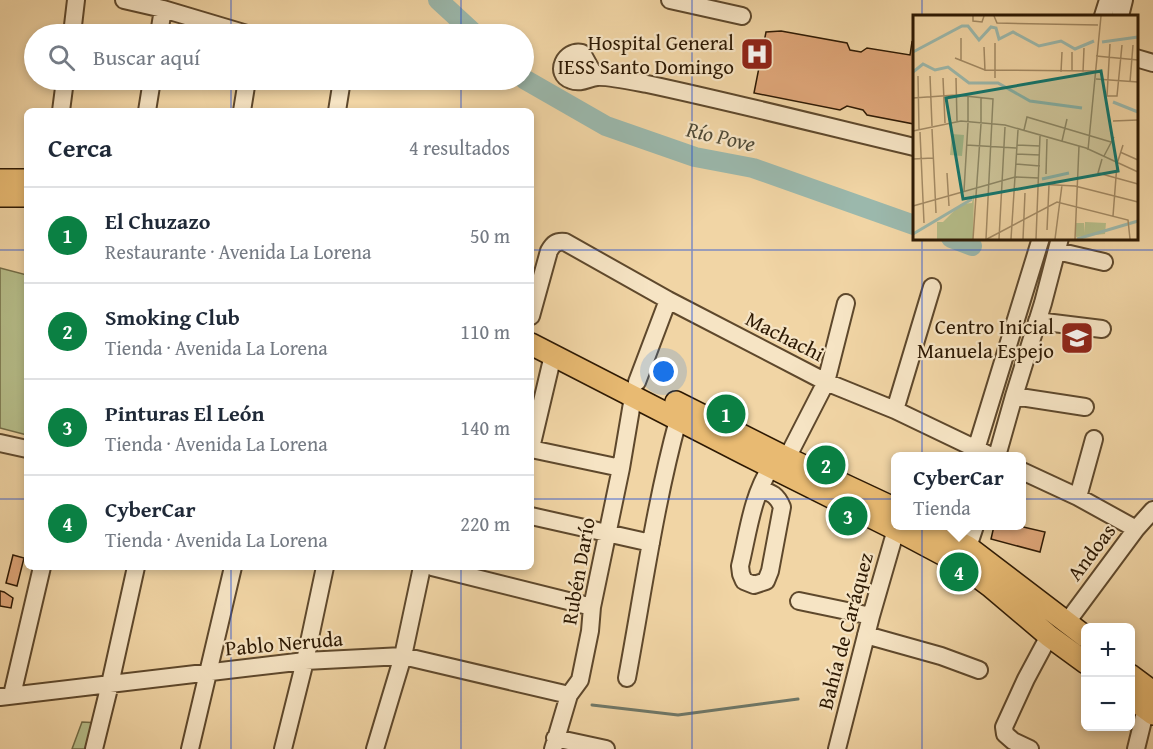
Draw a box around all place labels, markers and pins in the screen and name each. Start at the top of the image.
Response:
place label: Hospital General IESS Santo Domingo [558,27,734,82]
hospital icon: Hospital General IESS Santo Domingo [739,36,775,72]
place label: Centro Inicial Manuela Espejo [917,311,1054,366]
school or university icon: Centro Inicial Manuela Espejo [1059,320,1095,356]
pin: 1 [706,392,746,436]
pin: 2 [806,442,846,488]
pin: 3 [828,494,868,538]
pin: 4 [940,550,978,594]

